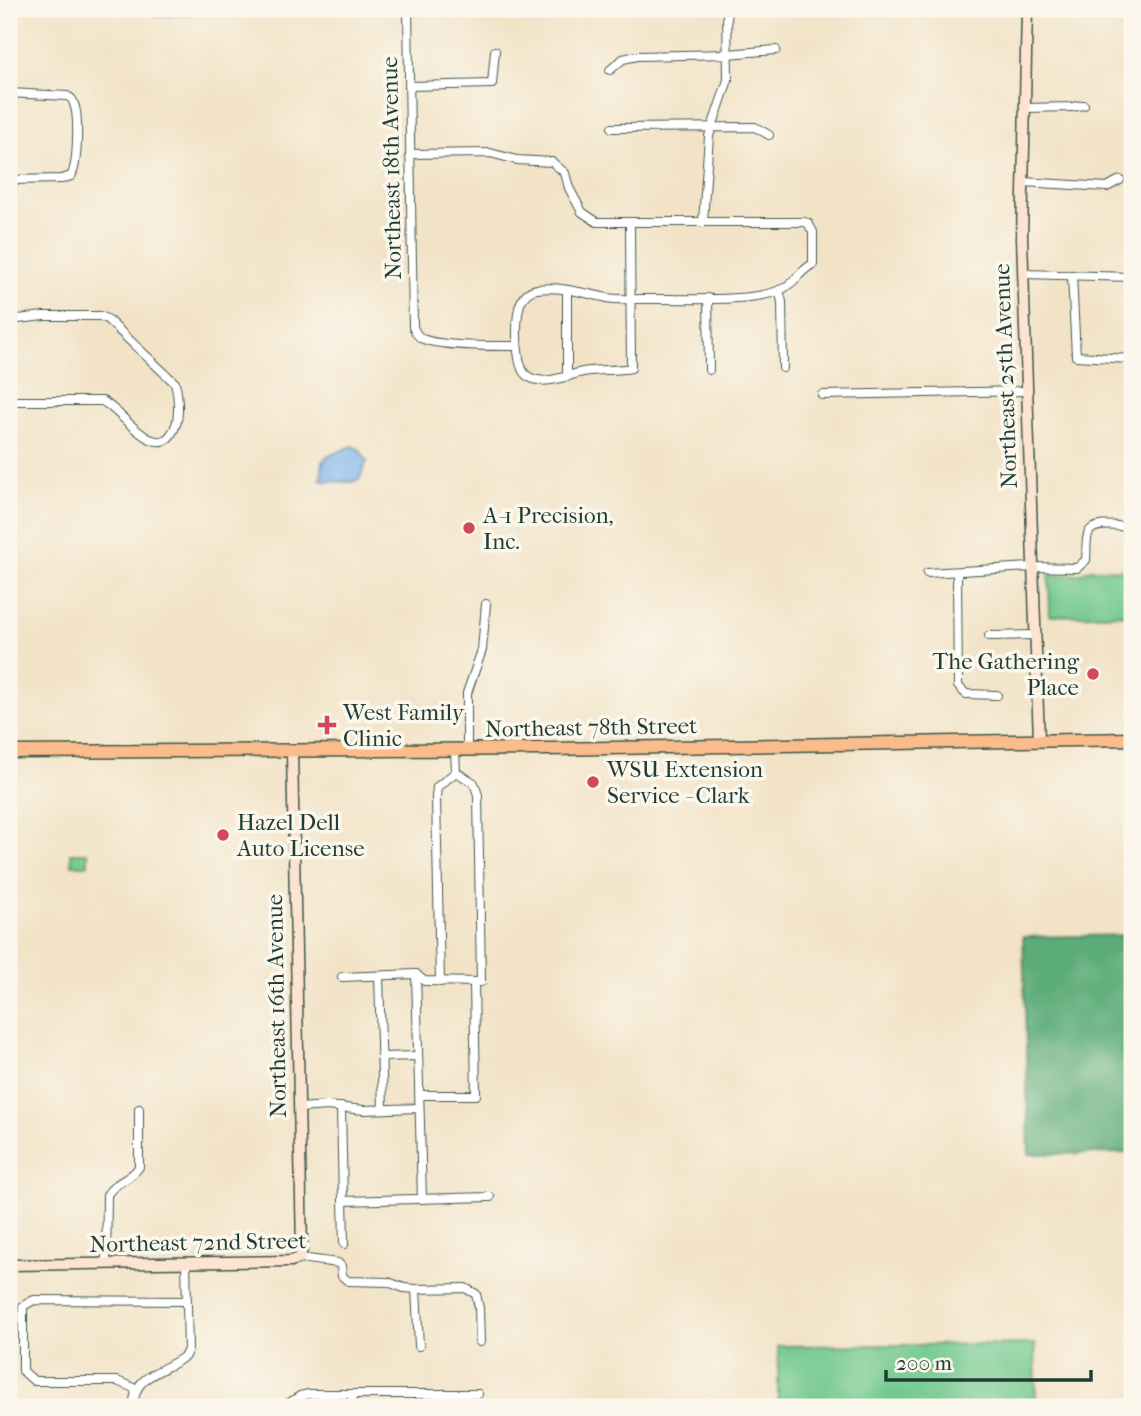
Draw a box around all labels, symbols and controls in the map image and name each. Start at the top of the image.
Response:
street label: Northeast 18th Avenue [376,56,407,280]
street label: Northeast 25th Avenue [988,263,1023,489]
place label: A-1 Precision, Inc. [482,502,614,555]
marker: A-1 Precision, Inc. [461,520,477,536]
place label: The Gathering Place [932,648,1080,701]
marker: The Gathering Place [1085,666,1101,682]
place label: West Family Clinic [342,699,465,752]
street label: Northeast 78th Street [485,712,697,743]
marker: West Family Clinic [317,715,337,735]
place label: WSU Extension Service - Clark [606,756,764,809]
marker: WSU Extension Service - Clark [585,774,601,790]
place label: Hazel Dell Auto License [236,809,365,862]
marker: Hazel Dell Auto License [215,827,231,843]
street label: Northeast 16th Avenue [261,894,292,1118]
street label: Northeast 72nd Street [89,1227,307,1258]
scale bar [886,1339,1090,1383]
text: 200 m [896,1351,952,1375]

